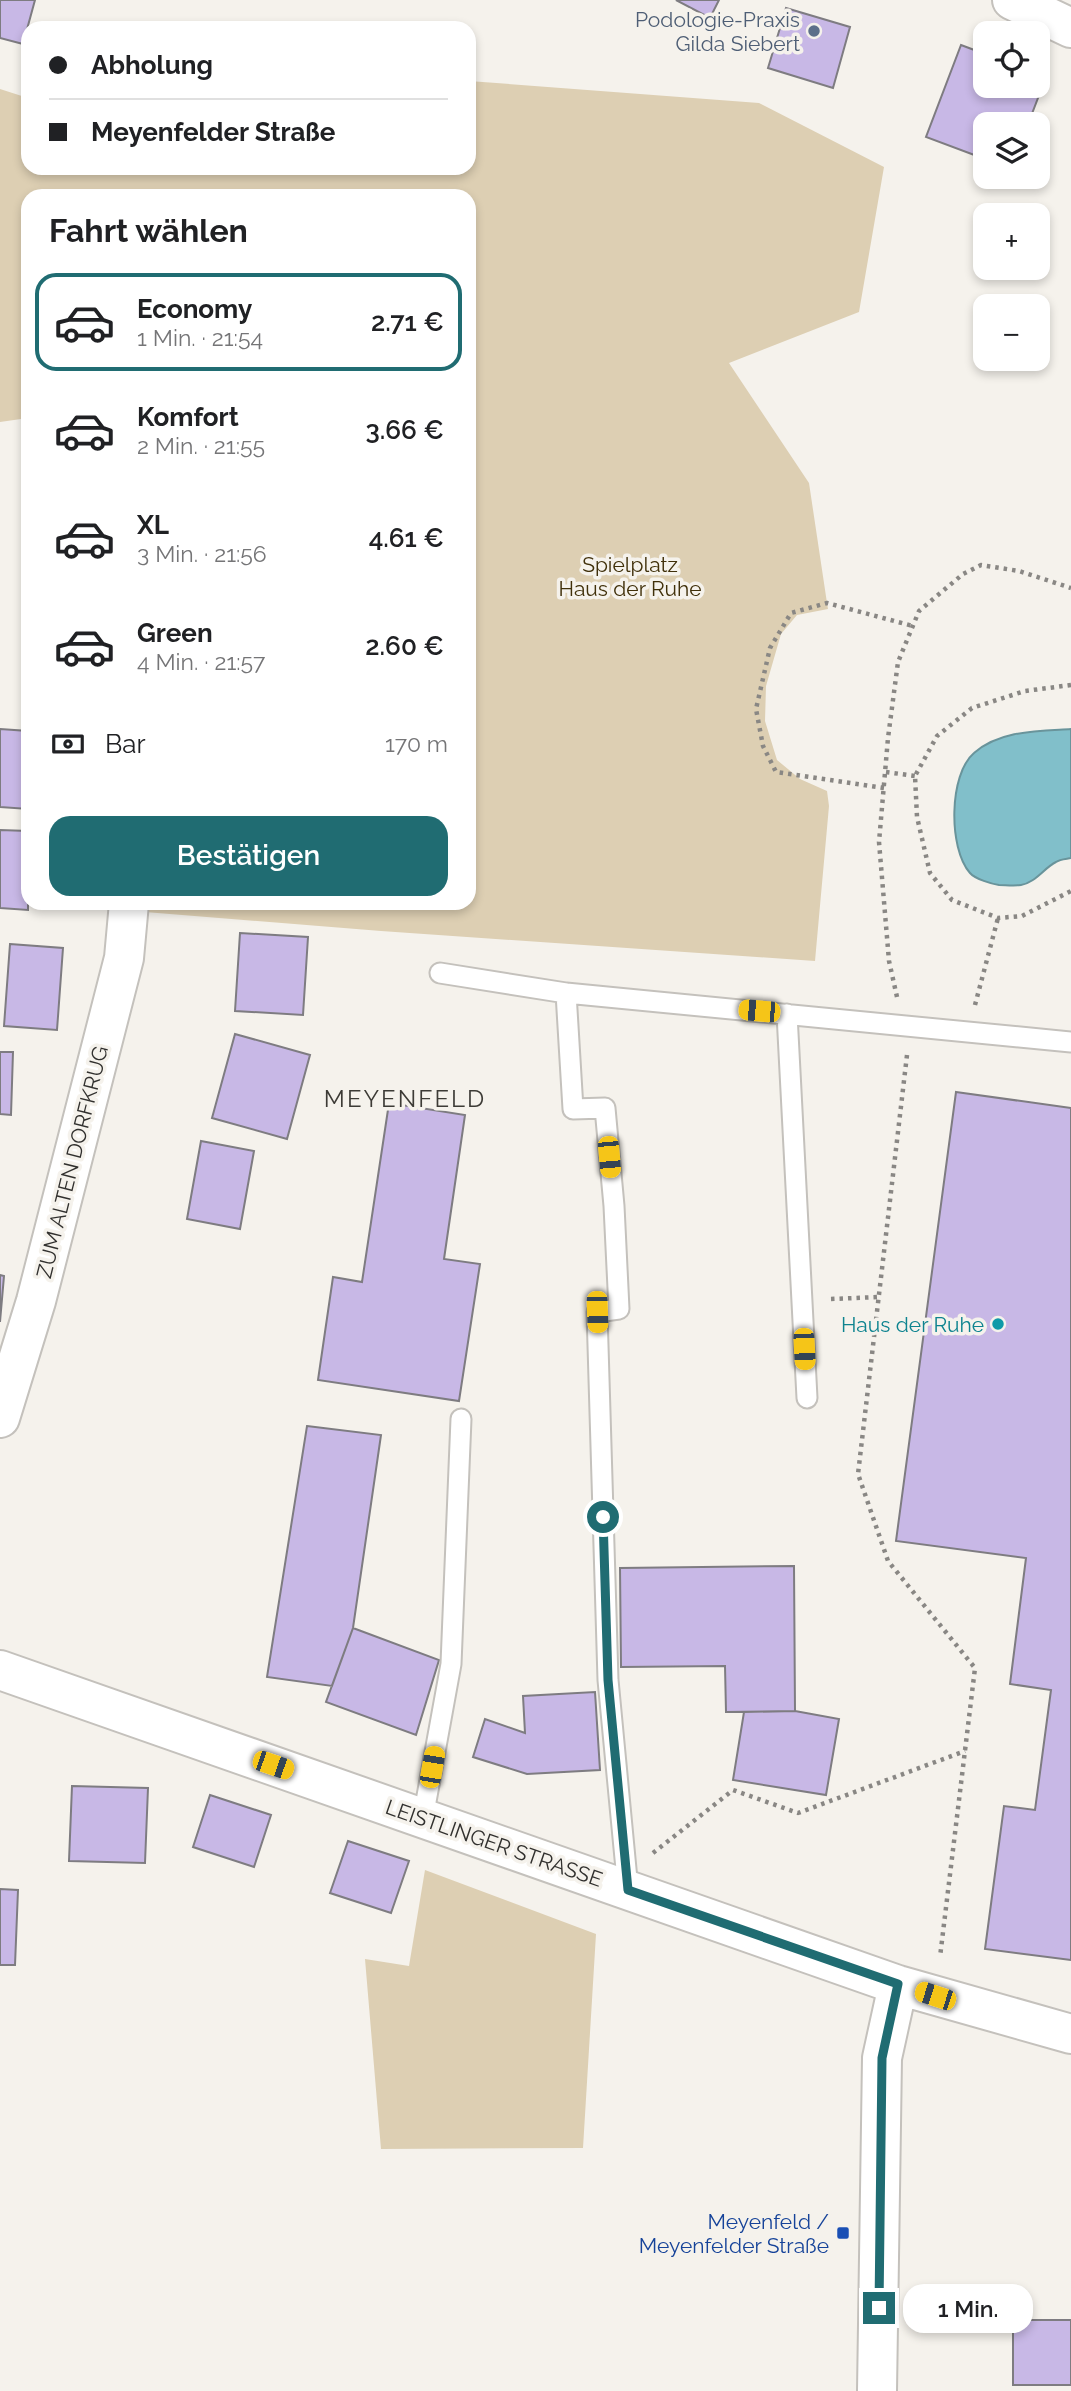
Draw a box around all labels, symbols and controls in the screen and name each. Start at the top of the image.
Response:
place label: Podologie-Praxis Gilda Siebert [635,7,800,56]
map controls [973,21,1050,371]
button: locate [973,21,1050,98]
marker: Podologie-Praxis Gilda Siebert [806,23,822,39]
text: Abholung [91,50,213,80]
button: layers [973,112,1050,189]
text: Meyenfelder Straße [91,117,335,147]
button: + [973,203,1050,280]
text: Fahrt wählen [49,212,248,249]
icon: car [53,291,116,354]
text: Economy [137,294,252,324]
button: − [973,294,1050,371]
text: 2.71 € [371,307,444,337]
text: 1 Min. · 21:54 [137,324,263,351]
icon: car [53,399,116,462]
text: Komfort [137,402,239,432]
text: 3.66 € [365,415,444,445]
text: 2 Min. · 21:55 [137,432,265,459]
icon: car [53,507,116,570]
text: XL [137,510,169,540]
text: 4.61 € [369,523,444,553]
text: 3 Min. · 21:56 [137,540,267,567]
park label: Spielplatz Haus der Ruhe [558,552,702,601]
icon: car [53,615,116,678]
text: Green [137,618,213,648]
text: 2.60 € [365,631,444,661]
text: 4 Min. · 21:57 [137,648,265,675]
icon: cash [49,725,87,763]
text: Bar [105,729,146,759]
text: 170 m [385,730,448,757]
button: Bestätigen [49,816,448,896]
car [738,999,781,1023]
street label: ZUM ALTEN DORFKRUG [31,1043,113,1281]
district label: MEYENFELD [324,1084,486,1113]
car [597,1135,622,1179]
car [586,1291,609,1333]
place label: Haus der Ruhe [841,1312,984,1337]
marker: Haus der Ruhe [990,1316,1006,1332]
car [793,1327,816,1371]
route start [587,1501,619,1533]
car [419,1744,446,1790]
car [250,1748,297,1782]
street label: LEISTLINGER STRASSE [382,1794,606,1892]
car [912,1980,959,2012]
place label: Meyenfeld / Meyenfelder Straße [639,2209,829,2258]
marker: Meyenfeld / Meyenfelder Straße [835,2225,851,2241]
callout: 1 Min. [903,2284,1033,2332]
route end [863,2292,895,2324]
text: 1 Min. [938,2295,998,2322]

